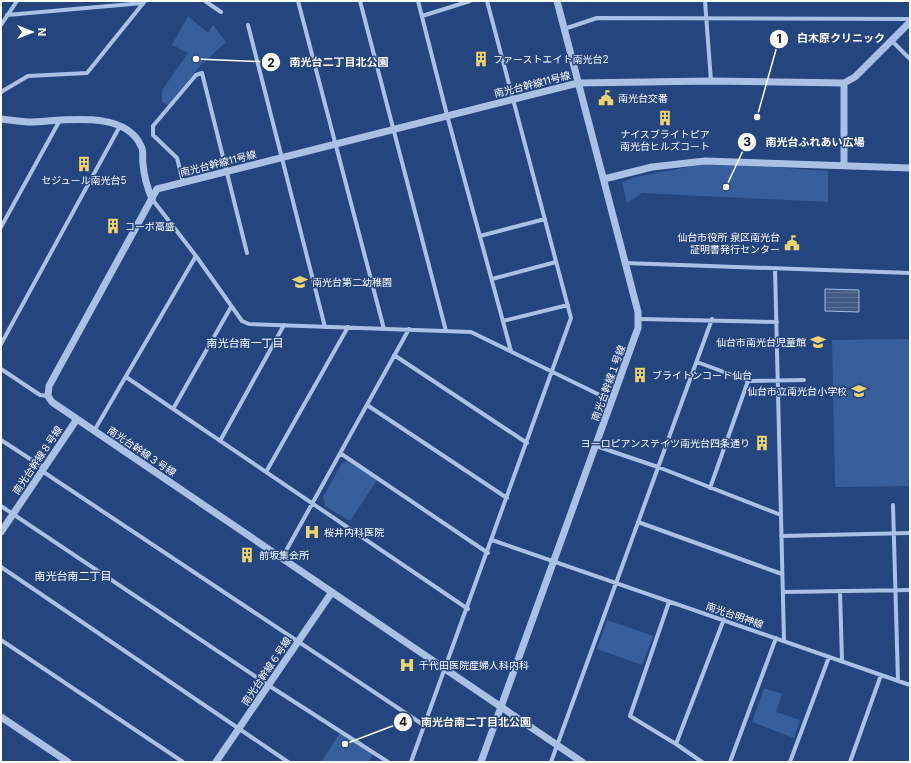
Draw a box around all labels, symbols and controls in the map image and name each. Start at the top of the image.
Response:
north arrow [12,12,52,52]
callout: 白木原クリニック [769,27,893,50]
text: N [35,28,49,36]
text: 1 [776,31,782,46]
text: 白木原クリニック [797,31,885,45]
building icon: ファーストエイト南光台2 [472,50,490,68]
callout: 南光台二丁目北公園 [261,51,396,74]
place label: ファーストエイト南光台2 [493,53,609,65]
text: 2 [267,55,275,70]
text: 南光台二丁目北公園 [290,55,389,69]
street label: 南光台幹線11号線 [493,69,571,99]
public building icon: 南光台交番 [597,89,615,107]
place label: 南光台交番 [618,92,668,104]
building icon: ナイスブライトピア 南光台ヒルズコート [656,109,674,127]
place label: ナイスブライトピア 南光台ヒルズコート [620,128,710,152]
callout: 南光台ふれあい広場 [737,130,872,153]
text: 3 [743,134,751,149]
text: 南光台ふれあい広場 [766,135,865,149]
street label: 南光台幹線11号線 [179,148,257,178]
building icon: セジュール南光台5 [75,155,93,173]
place label: セジュール南光台5 [41,174,127,186]
building icon: コーポ高盛 [104,217,122,235]
place label: コーポ高盛 [125,220,175,232]
place label: 仙台市役所 泉区南光台 証明書発行センター [677,231,780,255]
public building icon: 仙台市役所 泉区南光台 証明書発行センター [783,234,801,252]
school or university icon: 南光台第二幼稚園 [291,273,309,291]
place label: 南光台第二幼稚園 [312,276,392,288]
school or university icon: 仙台市南光台児童館 [809,333,827,351]
district label: 南光台南一丁目 [207,336,284,350]
place label: 仙台市南光台児童館 [716,336,806,348]
street label: 南光台幹線１号線 [589,343,627,423]
building icon: ブライトンコート仙台 [631,366,649,384]
place label: ブライトンコート仙台 [652,369,752,381]
school or university icon: 仙台市立南光台小学校 [850,382,868,400]
place label: 仙台市立南光台小学校 [747,385,847,397]
street label: 南光台幹線８号線 [10,423,64,497]
street label: 南光台幹線３号線 [105,424,179,478]
building icon: ヨーロピアンステイツ南光台四条通り [753,434,771,452]
place label: ヨーロピアンステイツ南光台四条通り [581,437,750,449]
hospital icon: 桜井内科医院 [303,523,321,541]
place label: 桜井内科医院 [324,526,384,538]
building icon: 前坂集会所 [238,546,256,564]
place label: 前坂集会所 [259,549,309,561]
district label: 南光台南二丁目 [35,569,112,583]
street label: 南光台明神線 [705,600,765,630]
street label: 南光台幹線６号線 [239,634,293,708]
hospital icon: 千代田医院産婦人科内科 [398,656,416,674]
place label: 千代田医院産婦人科内科 [419,659,529,671]
callout: 南光台南二丁目北公園 [393,710,539,733]
text: 4 [399,714,407,729]
text: 南光台南二丁目北公園 [421,715,531,729]

